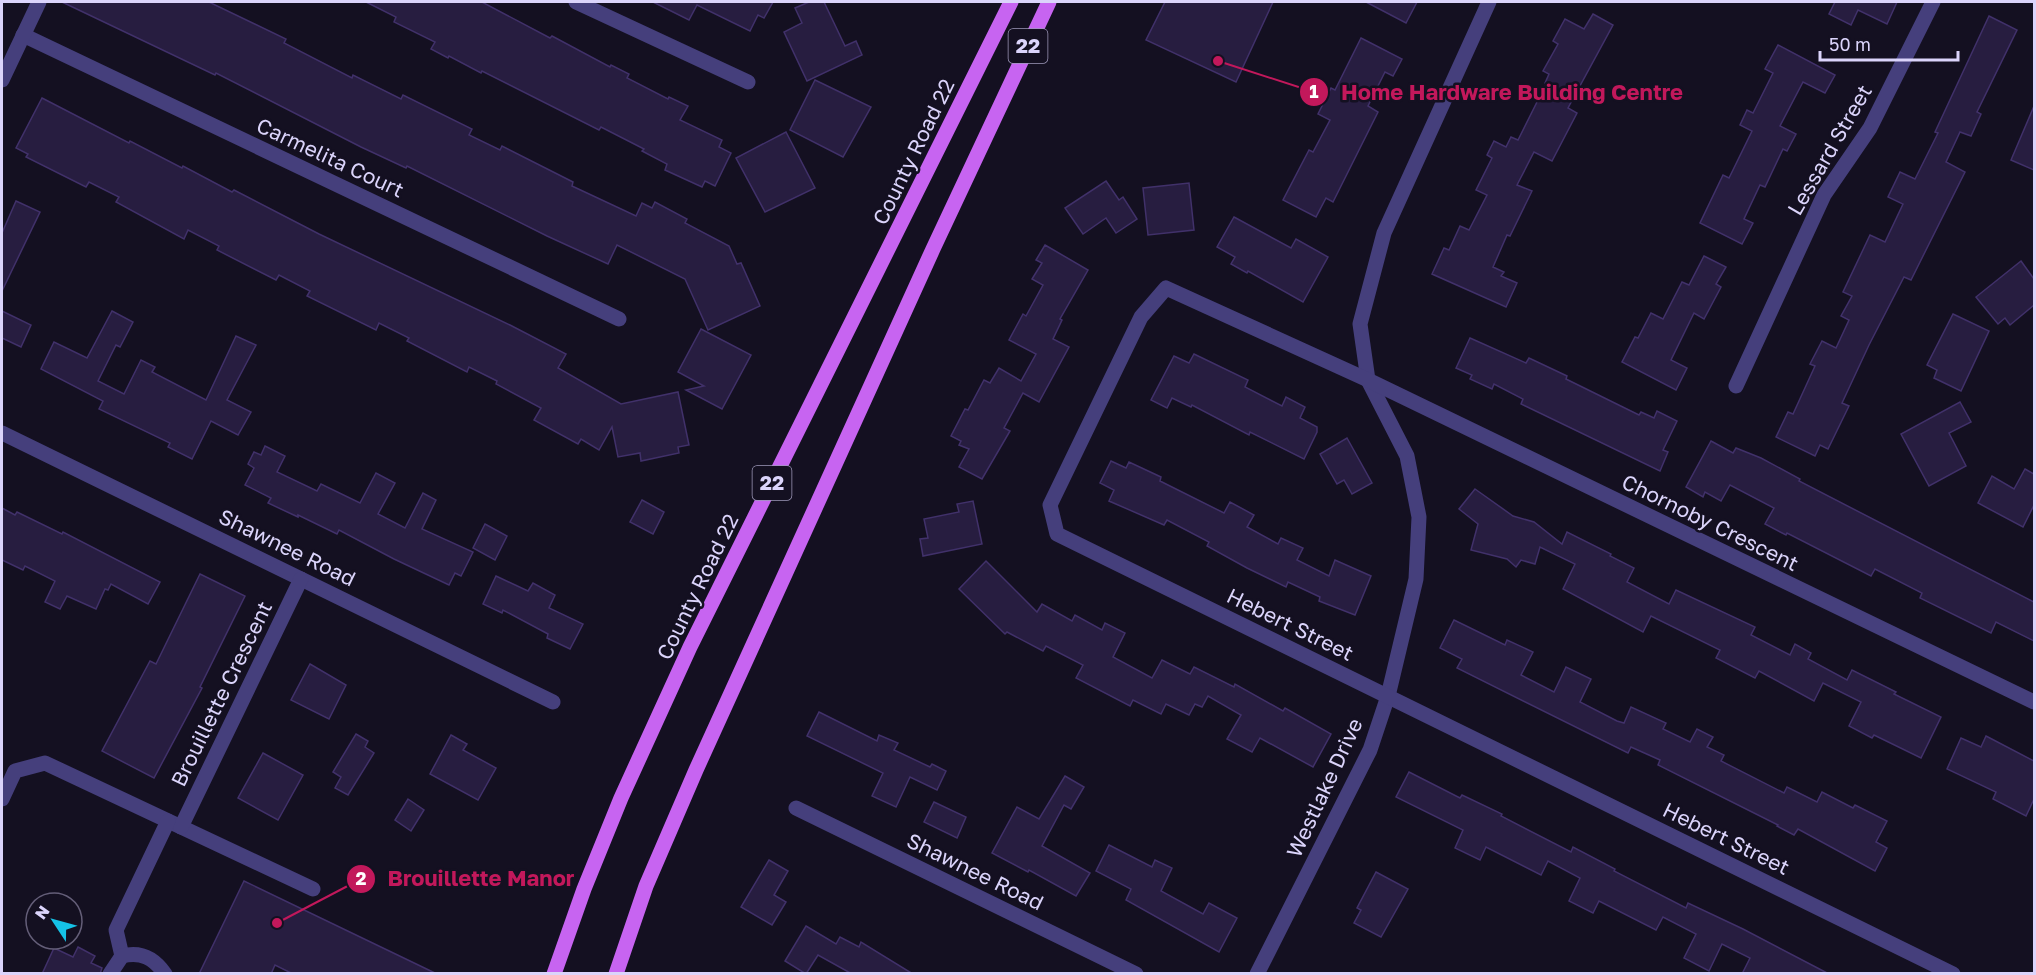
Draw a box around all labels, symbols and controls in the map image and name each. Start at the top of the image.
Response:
scale bar [1820,24,1958,62]
road number: 22 [1008,29,1048,63]
text: 50 m [1829,33,1871,55]
callout: Home Hardware Building Centre [1299,72,1694,112]
street label: County Road 22 [867,74,960,229]
text: Home Hardware Building Centre [1341,78,1683,105]
text: 1 [1309,80,1319,102]
street label: Lessard Street [1781,80,1877,219]
street label: Carmelita Court [253,112,408,203]
road number: 22 [752,466,792,500]
street label: Chornoby Crescent [1618,468,1803,576]
street label: Shawnee Road [215,503,360,591]
street label: County Road 22 [651,509,744,664]
street label: Hebert Street [1223,582,1358,666]
street label: Brouillette Crescent [165,597,277,790]
street label: Westlake Drive [1281,714,1368,861]
street label: Hebert Street [1659,796,1794,880]
street label: Shawnee Road [903,827,1048,915]
callout: Brouillette Manor [346,859,587,899]
text: Brouillette Manor [388,864,575,891]
text: 2 [356,867,367,889]
north arrow [24,891,84,951]
text: N [30,901,54,923]

